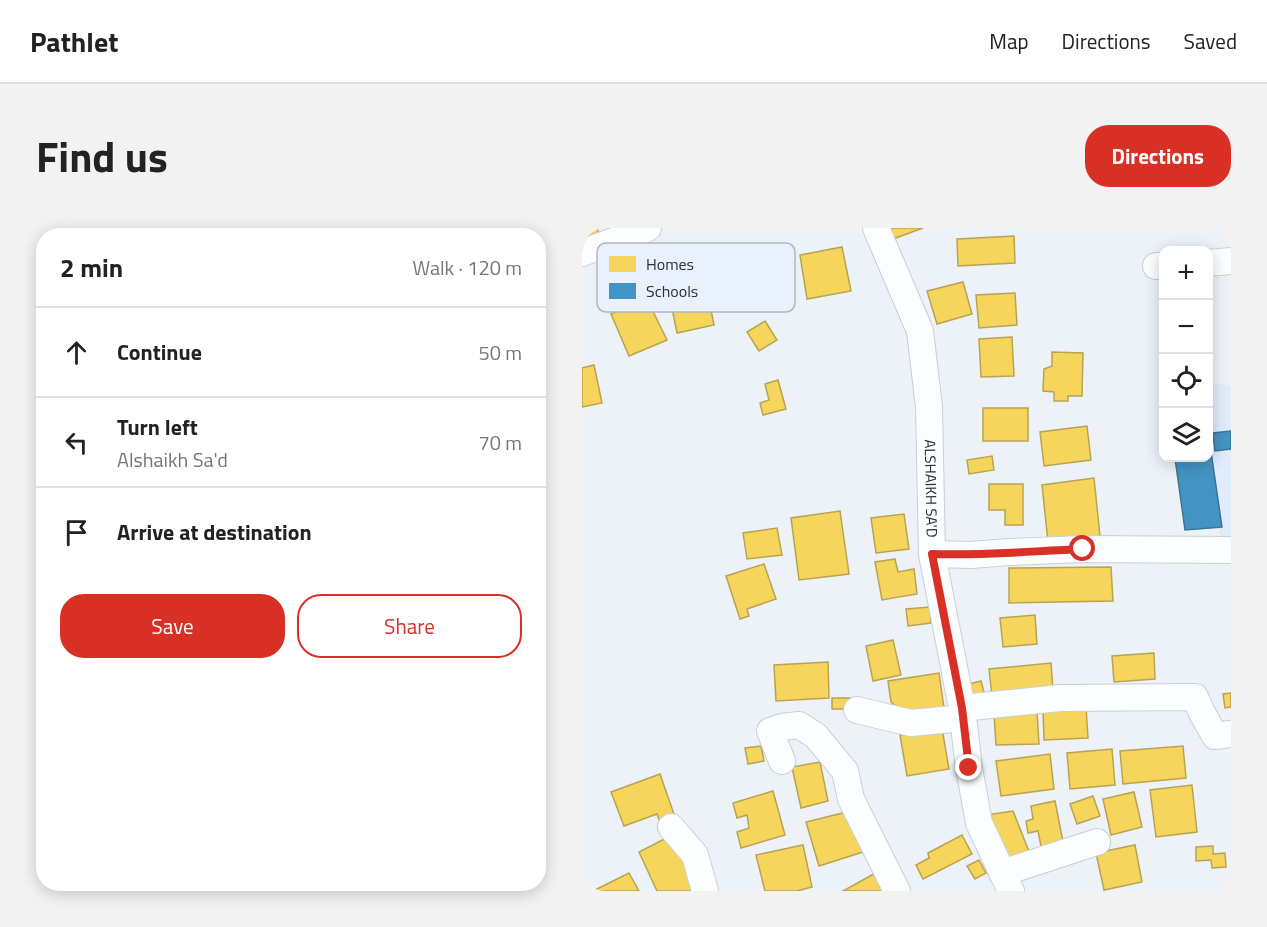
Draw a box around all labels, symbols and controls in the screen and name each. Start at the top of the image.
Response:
text: Pathlet [30,20,118,63]
text: Map [989,25,1029,57]
text: Directions [1062,25,1151,57]
text: Saved [1184,25,1237,57]
text: Find us [36,124,168,188]
button: Directions [1085,125,1231,187]
legend [597,243,795,312]
map controls [1159,246,1213,462]
button: + [1159,246,1213,300]
text: 2 min [60,248,123,287]
text: Walk · 120 m [413,252,522,283]
text: Homes [646,252,694,276]
text: Schools [646,279,698,303]
button: − [1159,300,1213,354]
text: Continue [117,335,202,369]
icon: ahead [60,336,93,369]
text: 50 m [478,337,522,368]
button: locate [1159,354,1213,408]
button: layers [1159,408,1213,462]
text: Turn left [117,410,198,444]
icon: left [60,426,93,459]
text: 70 m [478,427,522,458]
street label: ALSHAIKH SA'D [919,439,944,538]
text: Alshaikh Sa'd [117,444,228,475]
text: Arrive at destination [117,515,312,549]
icon: arrive [60,516,93,549]
route start [1069,535,1095,561]
button: Save [60,594,285,658]
button: Share [297,594,522,658]
route end [955,754,981,780]

